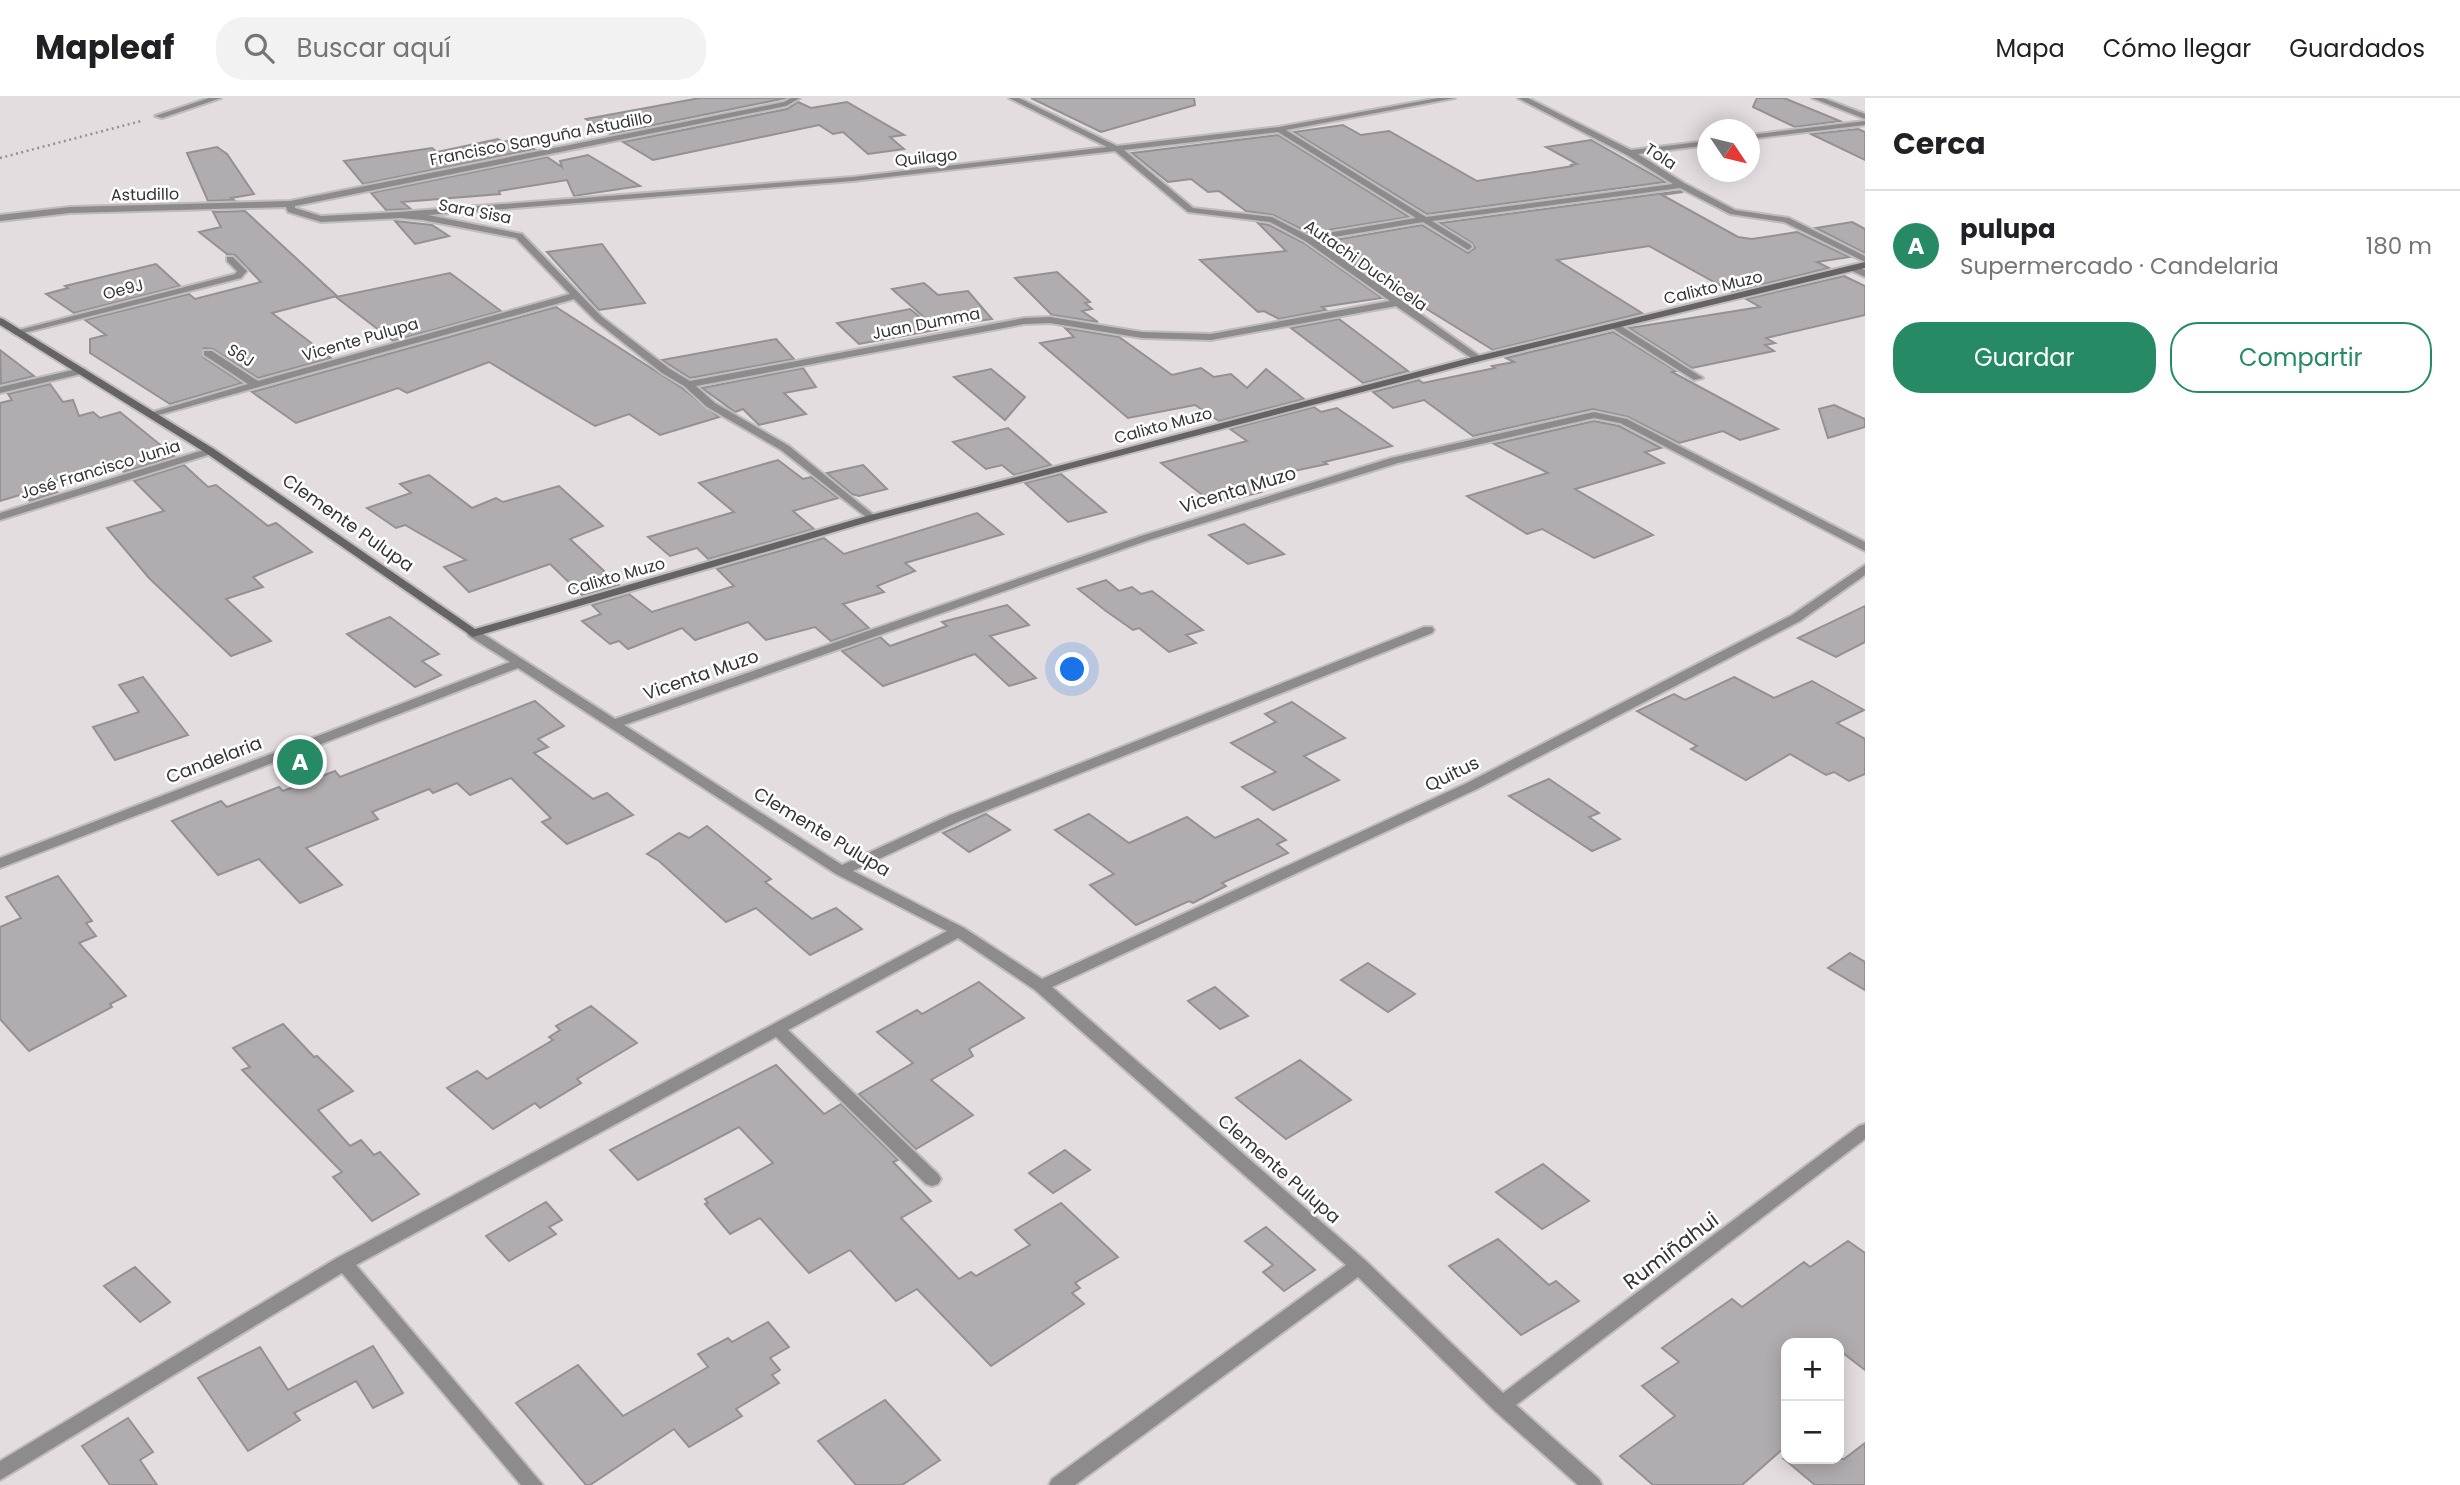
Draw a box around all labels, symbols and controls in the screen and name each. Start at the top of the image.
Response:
search box [216,17,706,80]
text: Mapleaf [35,24,174,71]
icon: search [240,29,278,67]
text: Buscar aquí [296,30,451,66]
text: Mapa [1995,32,2065,65]
text: Cómo llegar [2103,32,2251,65]
text: Guardados [2289,32,2425,65]
street label: Francisco Sanguña Astudillo [428,106,654,171]
north arrow [1697,119,1760,182]
text: Cerca [1893,122,1986,165]
street label: Tola [1640,138,1681,175]
street label: Quilago [894,143,958,172]
street label: Astudillo [111,182,179,207]
street label: Sara Sisa [437,193,513,230]
text: pulupa [1960,211,2056,247]
street label: Autachi Duchicela [1299,214,1432,317]
text: A [1908,230,1924,262]
text: 180 m [2366,230,2432,262]
text: Supermercado · Candelaria [1960,250,2279,282]
street label: Calixto Muzo [1662,265,1765,310]
street label: Oe9J [100,273,146,306]
street label: Juan Dumma [870,302,982,345]
street label: Vicente Pulupa [299,312,421,367]
button: Guardar [1893,322,2156,393]
button: Compartir [2170,322,2432,393]
street label: S6J [223,338,259,373]
street label: Calixto Muzo [1112,401,1215,450]
street label: José Francisco Junia [17,434,183,505]
street label: Vicenta Muzo [1177,460,1299,519]
street label: Clemente Pulupa [277,468,419,577]
street label: Calixto Muzo [565,552,668,601]
street label: Vicenta Muzo [640,643,762,706]
your location [1055,652,1089,686]
street label: Candelaria [162,730,265,789]
pin: A [277,736,323,788]
street label: Quitus [1420,750,1483,797]
street label: Clemente Pulupa [749,781,895,882]
street label: Clemente Pulupa [1212,1108,1346,1229]
street label: Rumiñahui [1617,1205,1724,1296]
map controls [1781,1338,1844,1464]
button: + [1781,1338,1844,1401]
button: − [1781,1401,1844,1464]

